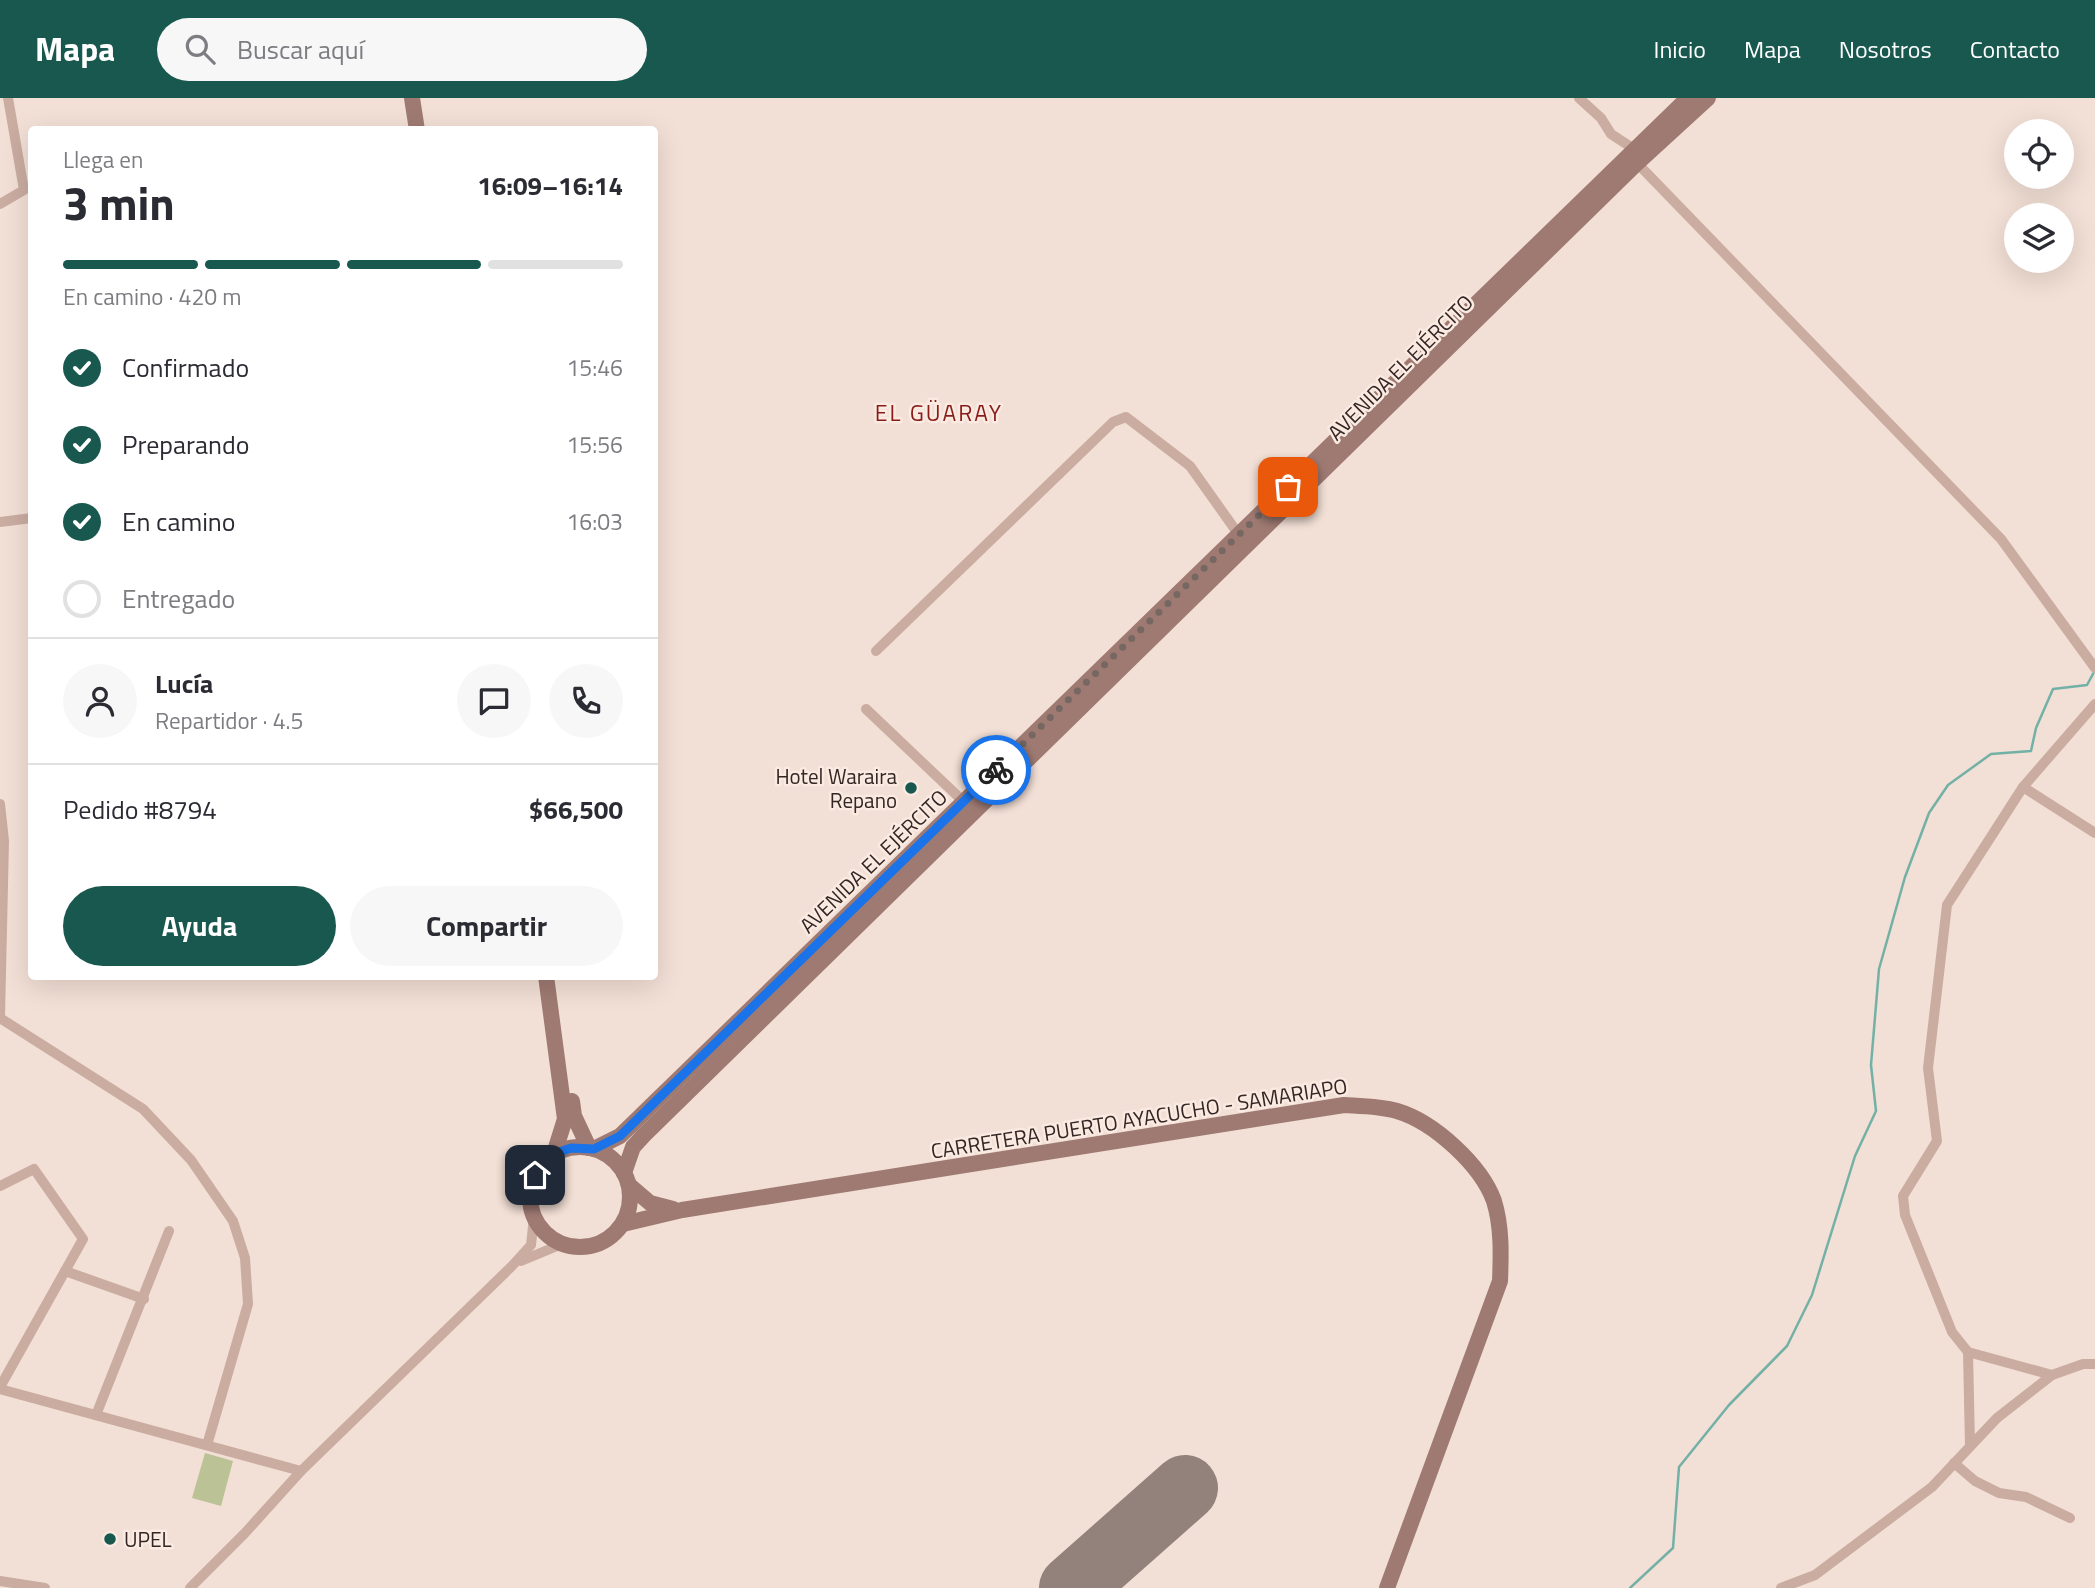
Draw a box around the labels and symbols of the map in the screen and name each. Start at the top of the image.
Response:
street label: AVENIDA EL EJÉRCITO [1320,287,1480,447]
district label: EL GÜARAY [875,395,1003,430]
pin [1258,457,1318,517]
courier [961,735,1031,805]
place label: Hotel Waraira Repano [775,760,897,816]
marker: Hotel Waraira Repano [903,780,919,796]
street label: AVENIDA EL EJÉRCITO [792,782,954,940]
street label: CARRETERA PUERTO AYACUCHO - SAMARIAPO [929,1069,1349,1167]
pin [505,1145,565,1205]
place label: UPEL [124,1523,172,1555]
marker: UPEL [102,1531,118,1547]

